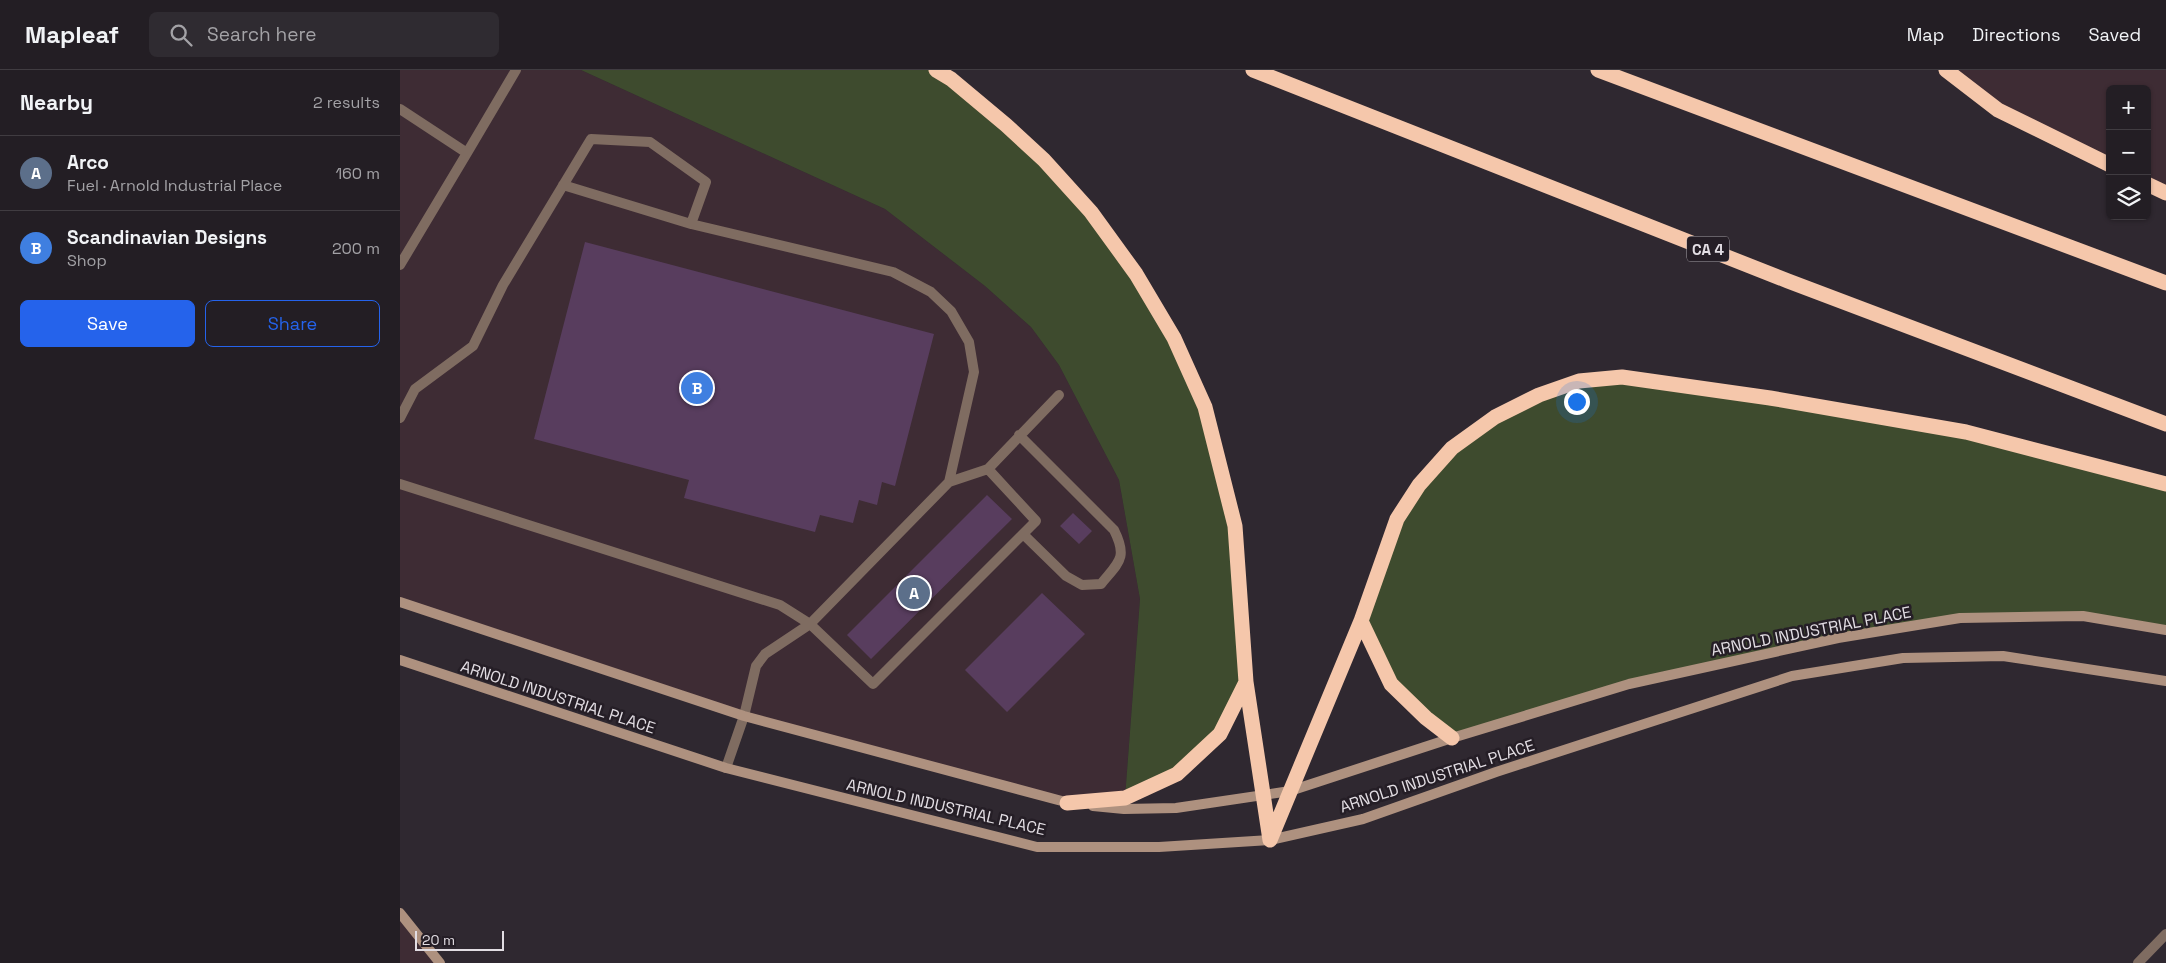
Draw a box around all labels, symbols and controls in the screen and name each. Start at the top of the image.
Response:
search box [149,12,499,57]
text: Mapleaf [25,19,119,50]
icon: search [167,21,195,49]
text: Search here [207,22,317,47]
text: Map [1907,23,1944,46]
text: Directions [1972,23,2061,46]
text: Saved [2089,23,2141,46]
map controls [2106,85,2151,220]
button: + [2106,85,2151,130]
text: Nearby [20,89,93,116]
text: 2 results [313,92,380,113]
button: − [2106,130,2151,175]
text: Arco [67,150,109,175]
text: A [31,163,41,184]
text: 160 m [335,163,380,184]
text: Fuel · Arnold Industrial Place [67,175,282,196]
button: layers [2106,175,2151,220]
text: Scandinavian Designs [67,225,267,250]
road number: CA 4 [1687,236,1729,262]
text: B [31,238,41,259]
text: 200 m [332,238,380,259]
text: Shop [67,250,107,271]
button: Save [20,300,195,347]
button: Share [205,300,380,347]
pin: B [681,369,713,407]
your location [1564,389,1590,415]
pin: A [898,574,930,612]
street label: ARNOLD INDUSTRIAL PLACE [1709,601,1913,661]
street label: ARNOLD INDUSTRIAL PLACE [458,656,658,738]
street label: ARNOLD INDUSTRIAL PLACE [1337,735,1537,817]
street label: ARNOLD INDUSTRIAL PLACE [844,774,1048,840]
scale bar [415,928,504,951]
text: 20 m [422,931,455,949]

